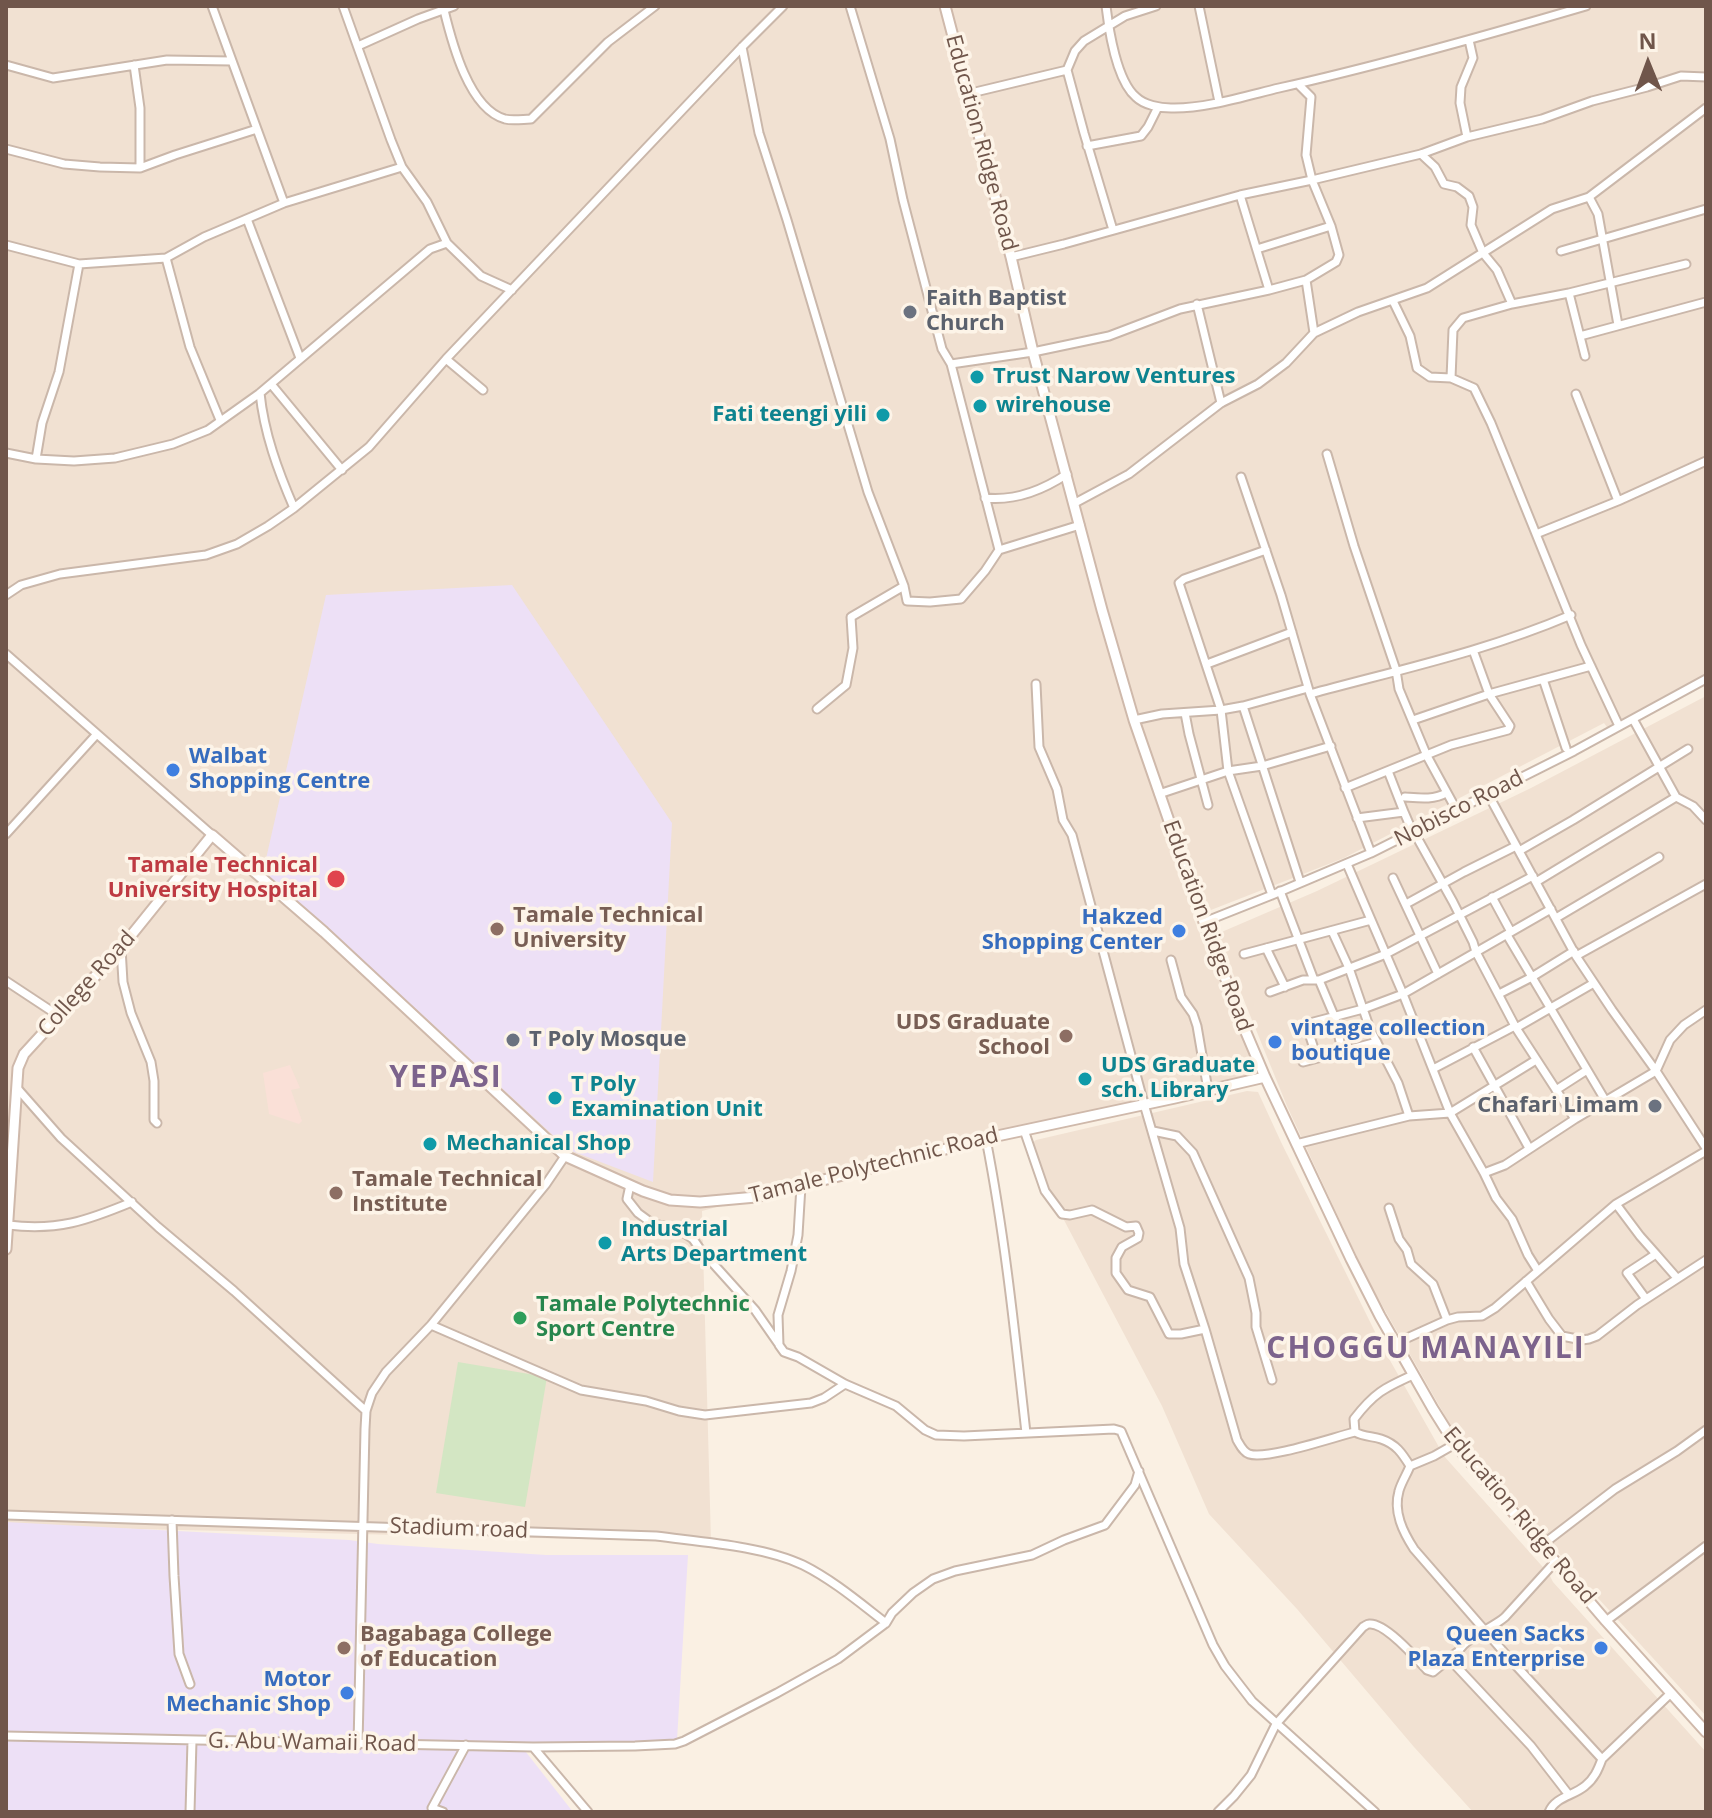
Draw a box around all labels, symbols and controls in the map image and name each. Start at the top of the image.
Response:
north arrow [1608,24,1688,104]
text: N [1638,25,1657,55]
street label: Education Ridge Road [939,32,1023,254]
place label: Faith Baptist Church [926,286,1067,338]
marker: Faith Baptist Church [901,303,919,321]
place label: Trust Narow Ventures [993,364,1235,390]
marker: Trust Narow Ventures [968,368,986,386]
place label: wirehouse [996,393,1111,419]
marker: wirehouse [971,397,989,415]
place label: Fati teengi yili [712,402,867,428]
marker: Fati teengi yili [874,406,892,424]
place label: Walbat Shopping Centre [189,744,370,796]
marker: Walbat Shopping Centre [164,761,182,779]
street label: Nobisco Road [1390,765,1528,853]
street label: Education Ridge Road [1156,817,1258,1035]
place label: Tamale Technical University Hospital [108,853,318,904]
marker: Tamale Technical University Hospital [325,868,347,890]
place label: Tamale Technical University [513,903,703,954]
place label: Hakzed Shopping Center [982,905,1163,956]
marker: Tamale Technical University [488,920,506,938]
marker: Hakzed Shopping Center [1170,922,1188,940]
street label: College Road [33,926,141,1042]
place label: UDS Graduate School [896,1010,1050,1062]
place label: vintage collection boutique [1291,1016,1486,1068]
place label: T Poly Mosque [529,1027,687,1053]
marker: UDS Graduate School [1057,1027,1075,1045]
marker: T Poly Mosque [504,1031,522,1049]
marker: vintage collection boutique [1266,1033,1284,1051]
place label: UDS Graduate sch. Library [1101,1053,1255,1104]
district label: YEPASI [389,1060,503,1096]
marker: UDS Graduate sch. Library [1076,1070,1094,1088]
place label: T Poly Examination Unit [571,1072,763,1124]
marker: T Poly Examination Unit [546,1089,564,1107]
place label: Chafari Limam [1477,1093,1639,1119]
marker: Chafari Limam [1646,1097,1664,1115]
street label: Tamale Polytechnic Road [747,1122,1001,1210]
place label: Mechanical Shop [446,1131,631,1157]
marker: Mechanical Shop [421,1135,439,1153]
place label: Tamale Technical Institute [352,1167,542,1218]
marker: Tamale Technical Institute [327,1184,345,1202]
place label: Industrial Arts Department [621,1217,807,1268]
marker: Industrial Arts Department [596,1234,614,1252]
place label: Tamale Polytechnic Sport Centre [536,1292,750,1344]
marker: Tamale Polytechnic Sport Centre [511,1309,529,1327]
district label: CHOGGU MANAYILI [1266,1331,1586,1367]
street label: Education Ridge Road [1437,1422,1601,1610]
street label: Stadium road [389,1513,529,1545]
place label: Bagabaga College of Education [360,1622,552,1674]
place label: Queen Sacks Plaza Enterprise [1408,1622,1585,1674]
marker: Bagabaga College of Education [335,1639,353,1657]
marker: Queen Sacks Plaza Enterprise [1592,1639,1610,1657]
place label: Motor Mechanic Shop [166,1667,331,1718]
marker: Motor Mechanic Shop [338,1684,356,1702]
street label: G. Abu Wamaii Road [208,1728,416,1758]

